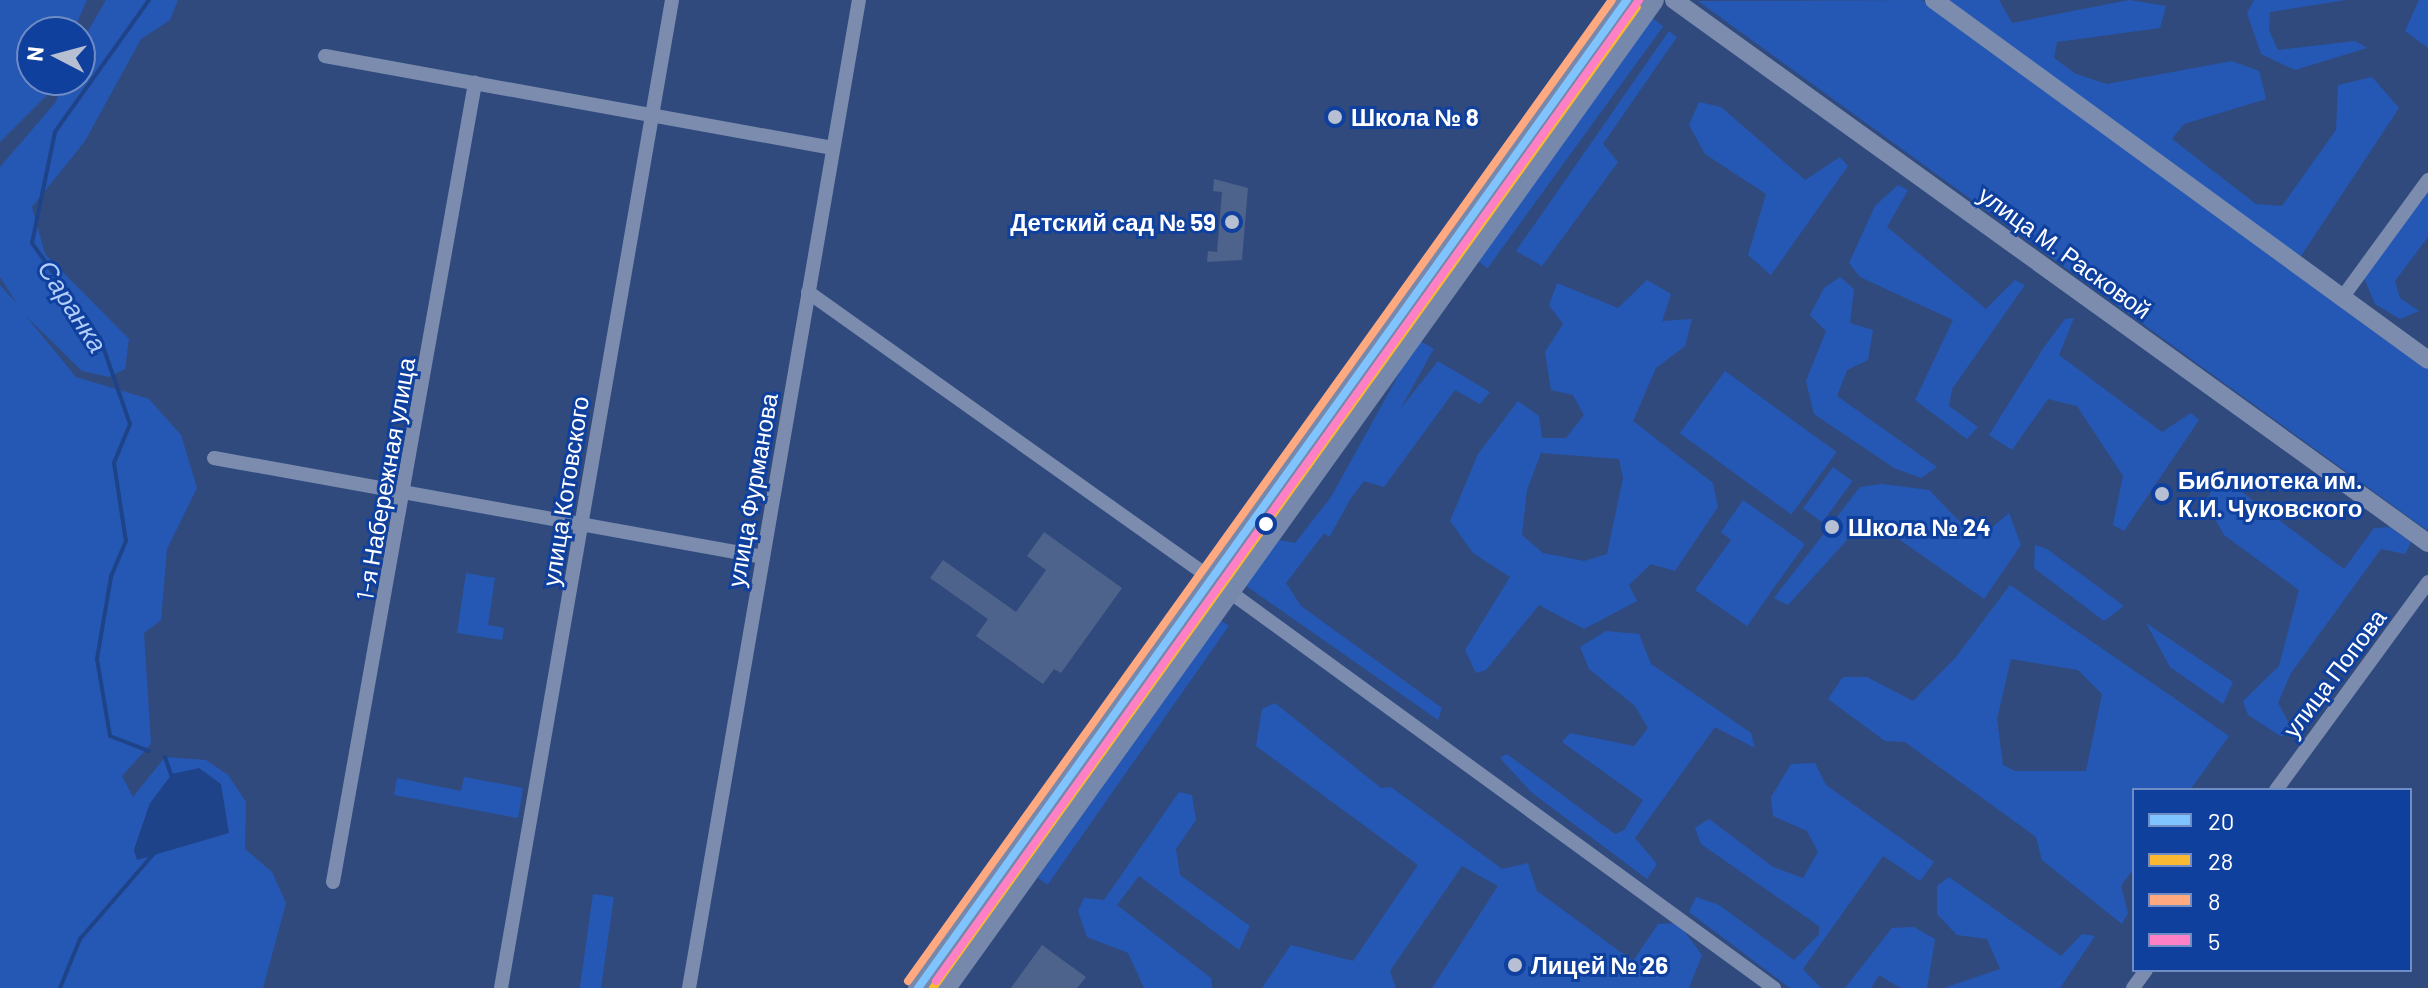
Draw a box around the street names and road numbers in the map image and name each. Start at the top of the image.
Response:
street label: улица М. Расковой [1973,180,2157,324]
street label: 1-я Набережная улица [349,355,421,603]
street label: улица Фурманова [721,391,783,589]
street label: улица Котовского [536,394,594,588]
street label: улица Попова [2276,603,2392,743]

